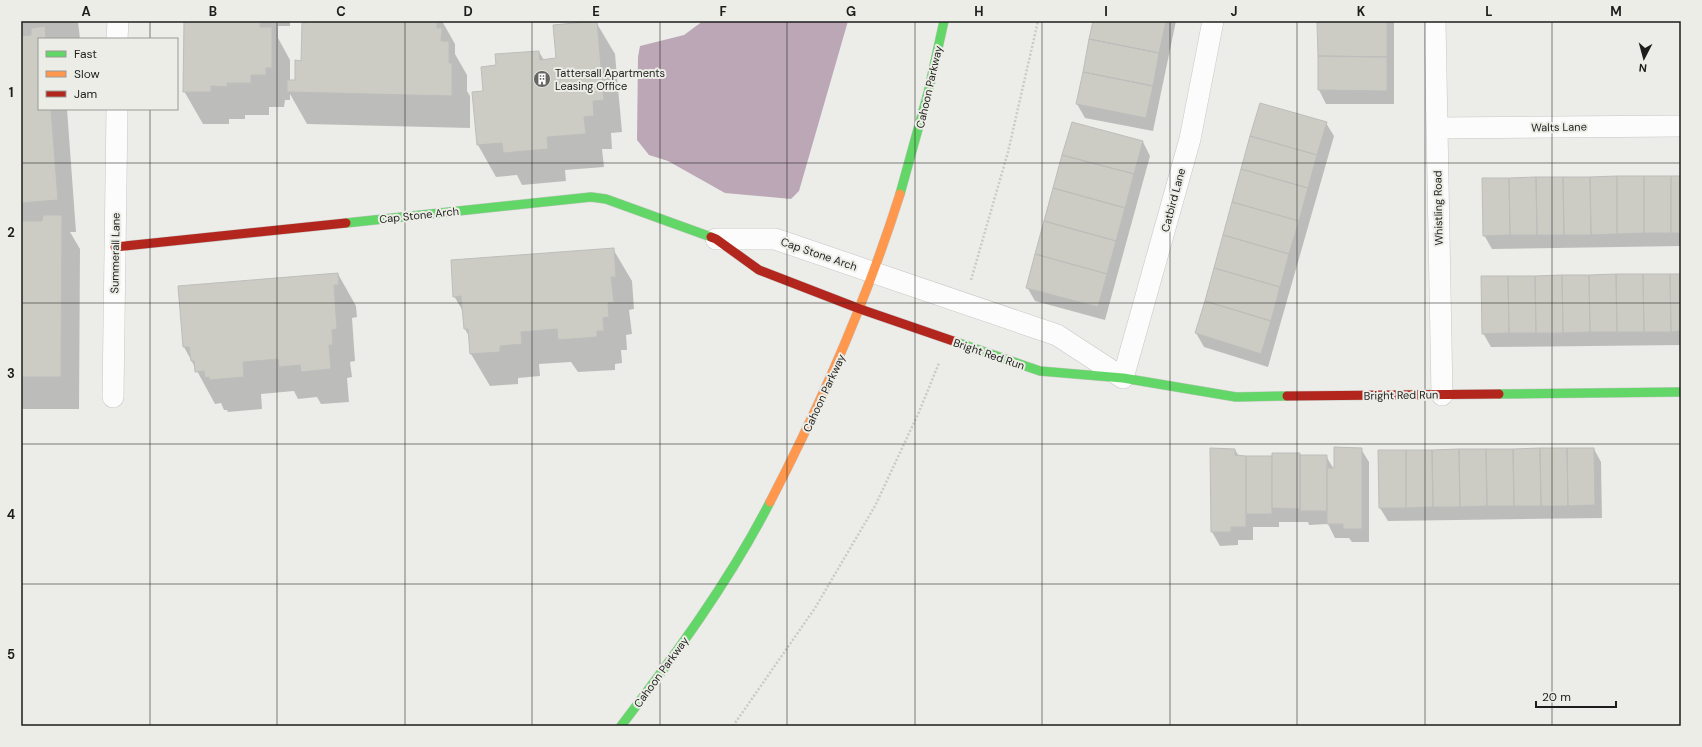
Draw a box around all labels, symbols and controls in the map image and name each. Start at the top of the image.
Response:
text: A [81,3,91,20]
text: B [209,3,217,20]
text: C [336,3,346,20]
text: D [463,3,473,20]
text: E [592,3,600,20]
text: F [719,3,727,20]
text: G [846,3,856,20]
text: H [974,3,984,20]
text: I [1104,3,1108,20]
text: J [1230,3,1238,20]
text: K [1357,3,1366,20]
text: L [1485,3,1493,20]
text: M [1610,3,1622,20]
legend [38,38,178,110]
north arrow [1624,38,1664,78]
street label: Cahoon Parkway [913,44,945,130]
text: Fast [74,46,97,62]
text: N [1638,61,1648,75]
text: Slow [74,66,100,82]
place label: Tattersall Apartments Leasing Office [555,66,665,93]
building icon: Tattersall Apartments Leasing Office [532,69,552,89]
text: 1 [9,84,13,101]
text: Jam [74,86,97,102]
street label: Walts Lane [1531,120,1587,134]
street label: Catbird Lane [1158,167,1188,233]
street label: Whistling Road [1430,170,1446,246]
street label: Cap Stone Arch [378,204,460,226]
street label: Summerall Lane [107,213,123,293]
text: 2 [7,224,15,241]
street label: Cap Stone Arch [779,234,859,274]
street label: Bright Red Run [952,335,1026,373]
street label: Cahoon Parkway [800,352,848,434]
text: 3 [7,365,15,382]
street label: Bright Red Run [1364,387,1438,403]
text: 4 [7,506,15,523]
street label: Cahoon Parkway [631,634,691,710]
text: 5 [7,646,15,663]
scale bar [1536,683,1616,709]
text: 20 m [1542,689,1571,705]

